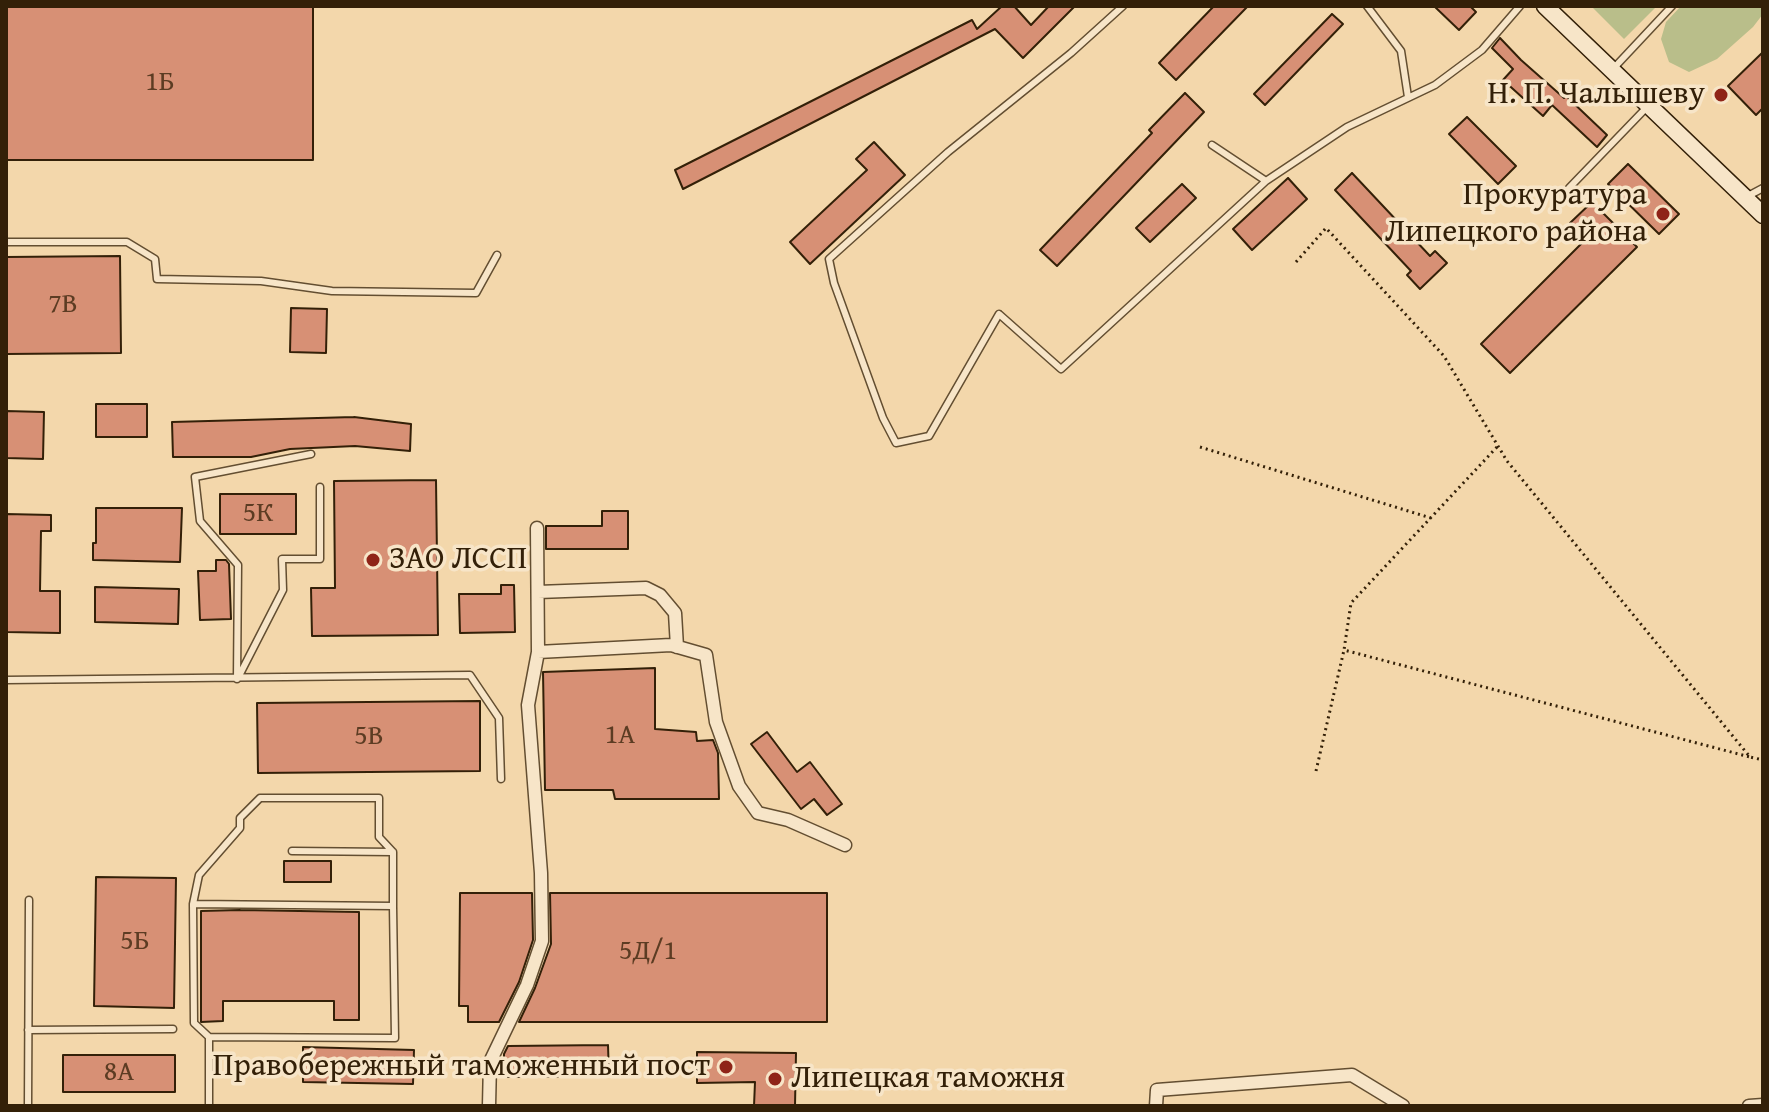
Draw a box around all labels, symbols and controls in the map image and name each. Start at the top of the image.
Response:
house number: 1Б [145,66,175,100]
place label: Н. П. Чалышеву [1488,76,1705,114]
marker: Н. П. Чалышеву [1712,86,1730,104]
place label: Прокуратура Липецкого района [1385,177,1647,252]
marker: Прокуратура Липецкого района [1654,205,1672,223]
house number: 7В [48,288,78,322]
house number: 5К [243,497,273,531]
place label: ЗАО ЛССП [389,541,527,579]
marker: ЗАО ЛССП [364,551,382,569]
house number: 1А [605,719,635,753]
house number: 5В [354,720,384,754]
house number: 5Б [120,925,150,959]
house number: 5Д/1 [619,935,677,969]
place label: Правобережный таможенный пост [213,1048,710,1086]
house number: 8А [104,1056,134,1090]
marker: Правобережный таможенный пост [717,1058,735,1076]
place label: Липецкая таможня [791,1060,1065,1098]
marker: Липецкая таможня [766,1070,784,1088]

